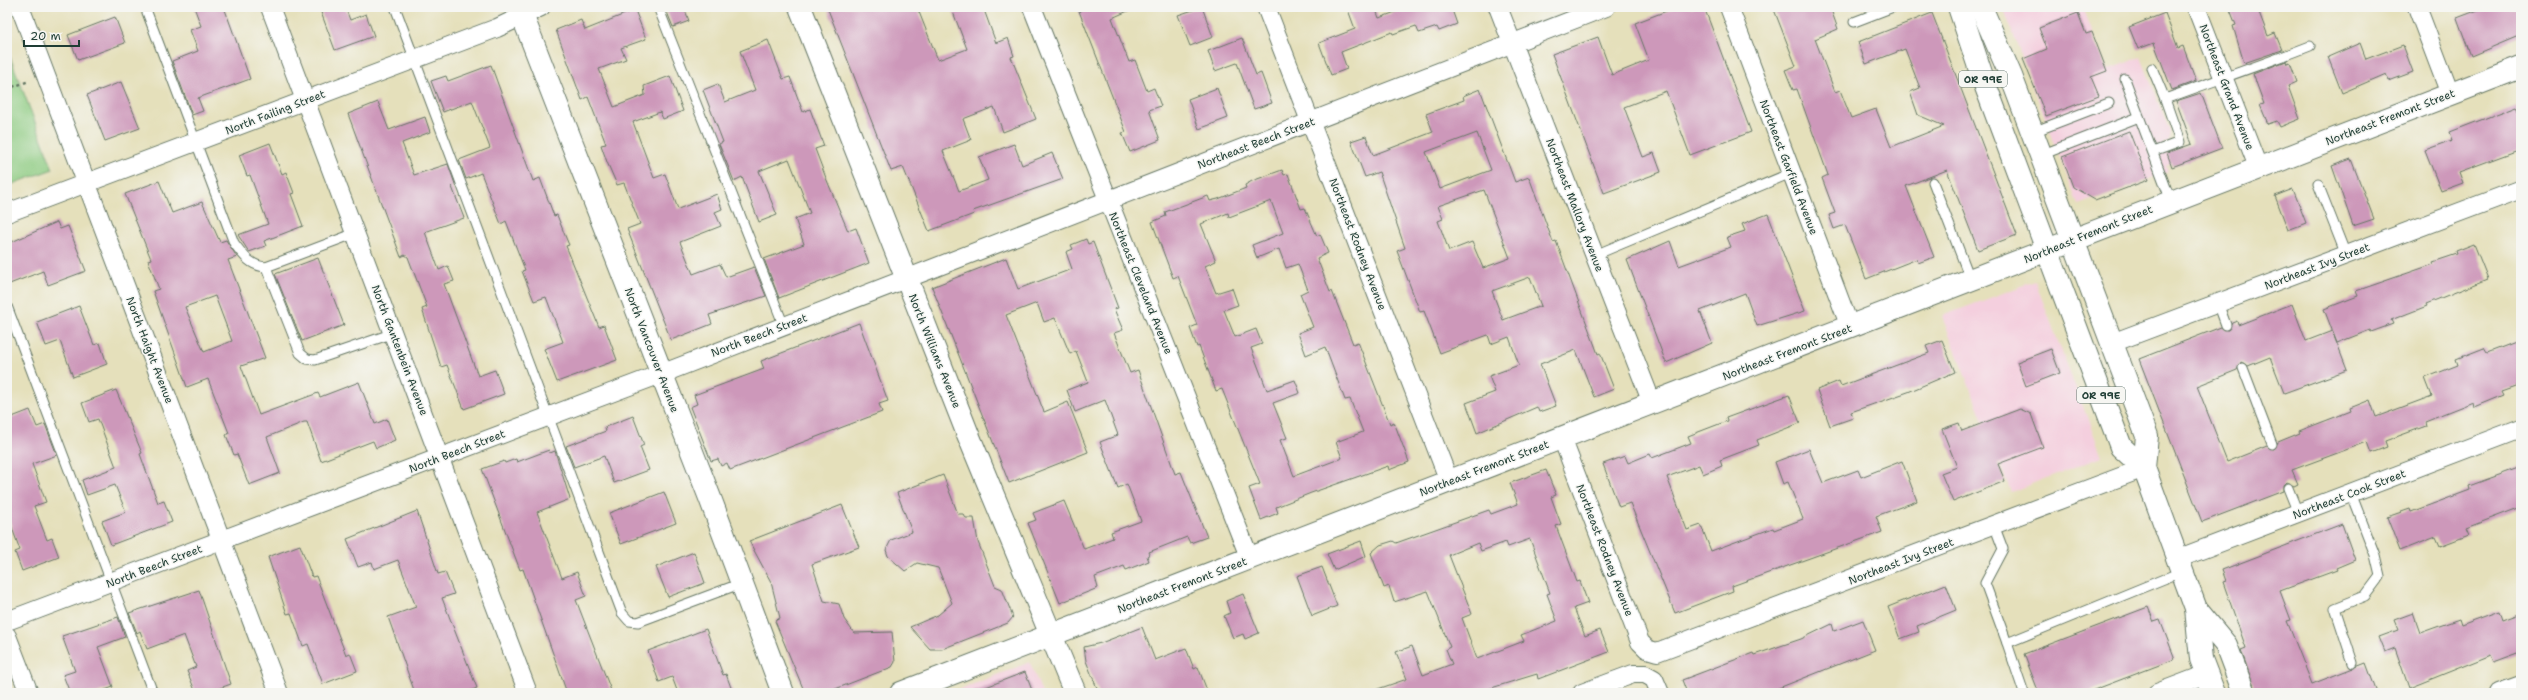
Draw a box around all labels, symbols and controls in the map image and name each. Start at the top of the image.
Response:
scale bar [24,22,79,48]
street label: Northeast Grand Avenue [2196,22,2257,152]
text: 20 m [30,28,61,44]
road number: OR 99E [1959,71,2007,87]
street label: North Failing Street [223,86,328,138]
street label: Northeast Fremont Street [2323,86,2457,149]
street label: Northeast Garfield Avenue [1756,97,1821,237]
street label: Northeast Beech Street [1195,114,1317,173]
street label: Northeast Mallory Avenue [1542,136,1607,274]
street label: Northeast Rodney Avenue [1325,176,1390,312]
street label: Northeast Fremont Street [2022,202,2155,267]
street label: Northeast Cleveland Avenue [1105,210,1176,356]
street label: Northeast Ivy Street [2262,239,2372,293]
street label: North Gantenbein Avenue [368,283,431,418]
street label: North Vancouver Avenue [621,286,682,415]
street label: North Williams Avenue [905,292,964,411]
street label: North Haight Avenue [122,295,177,406]
street label: North Beech Street [709,310,810,361]
street label: Northeast Fremont Street [1720,321,1854,384]
road number: OR 99E [2077,387,2125,403]
street label: North Beech Street [407,426,508,477]
street label: Northeast Fremont Street [1417,437,1551,500]
street label: Northeast Cook Street [2291,466,2408,523]
street label: Northeast Rodney Avenue [1572,482,1637,618]
street label: Northeast Ivy Street [1846,534,1956,588]
street label: North Beech Street [104,541,205,592]
street label: Northeast Fremont Street [1115,554,1249,617]

